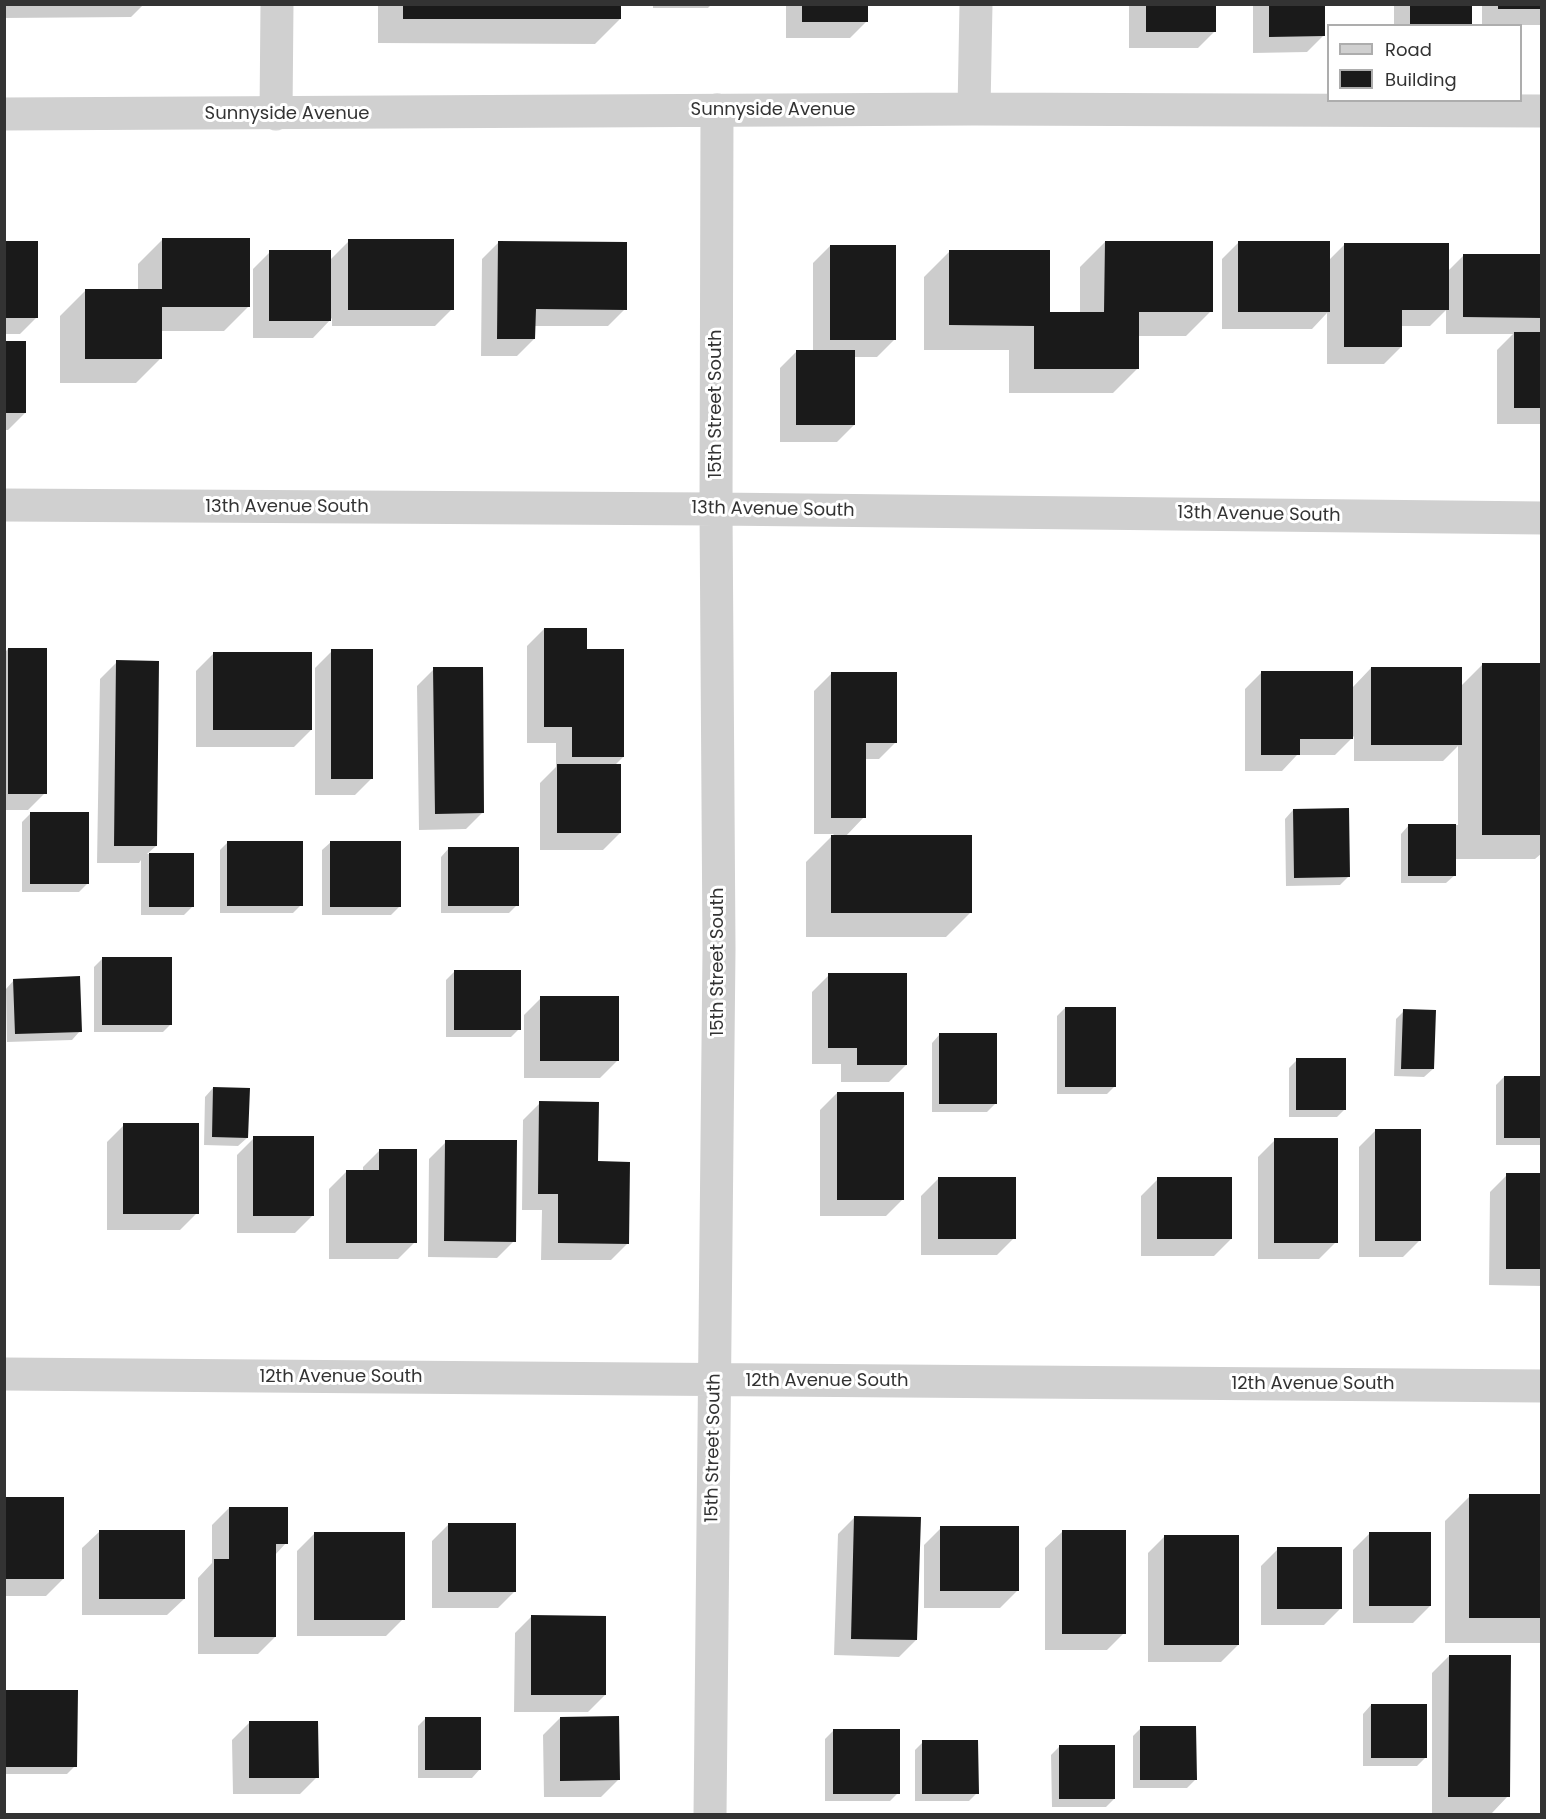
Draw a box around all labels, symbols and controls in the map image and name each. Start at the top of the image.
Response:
legend [1327,24,1522,102]
text: Road [1385,37,1432,62]
text: Building [1385,67,1457,92]
street label: Sunnyside Avenue [691,99,855,121]
street label: Sunnyside Avenue [205,103,369,125]
street label: 15th Street South [705,329,727,479]
street label: 13th Avenue South [205,496,369,518]
street label: 13th Avenue South [691,498,855,522]
street label: 13th Avenue South [1177,503,1341,527]
street label: 15th Street South [707,887,729,1037]
street label: 12th Avenue South [259,1366,423,1388]
street label: 12th Avenue South [745,1370,909,1392]
street label: 15th Street South [702,1373,726,1523]
street label: 12th Avenue South [1231,1373,1395,1395]

